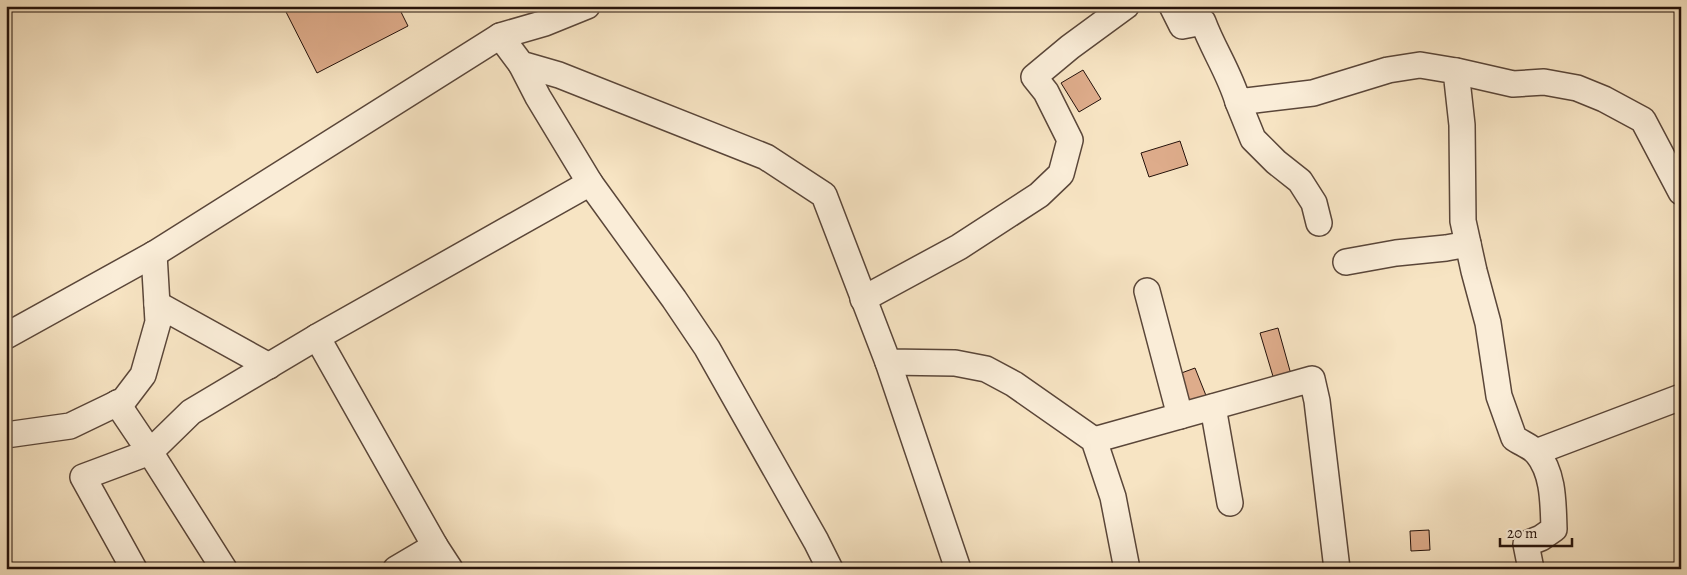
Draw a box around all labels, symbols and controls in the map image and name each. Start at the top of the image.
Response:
scale bar [1500,515,1572,547]
text: 20 m [1507,523,1538,543]

